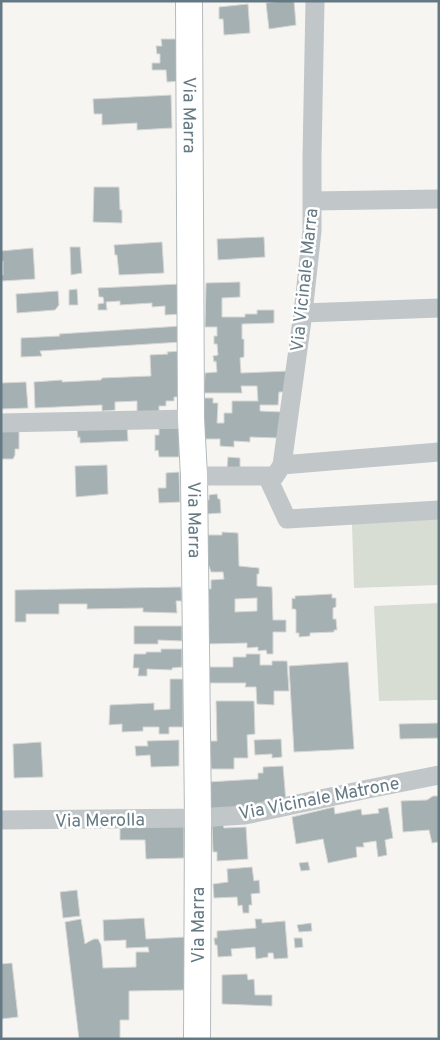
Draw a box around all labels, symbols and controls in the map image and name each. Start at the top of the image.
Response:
street label: Via Marra [176,77,200,153]
street label: Via Vicinale Marra [287,207,324,353]
street label: Via Marra [181,481,205,558]
street label: Via Vicinale Matrone [237,773,402,826]
street label: Via Merolla [55,809,145,834]
street label: Via Marra [188,887,211,963]

